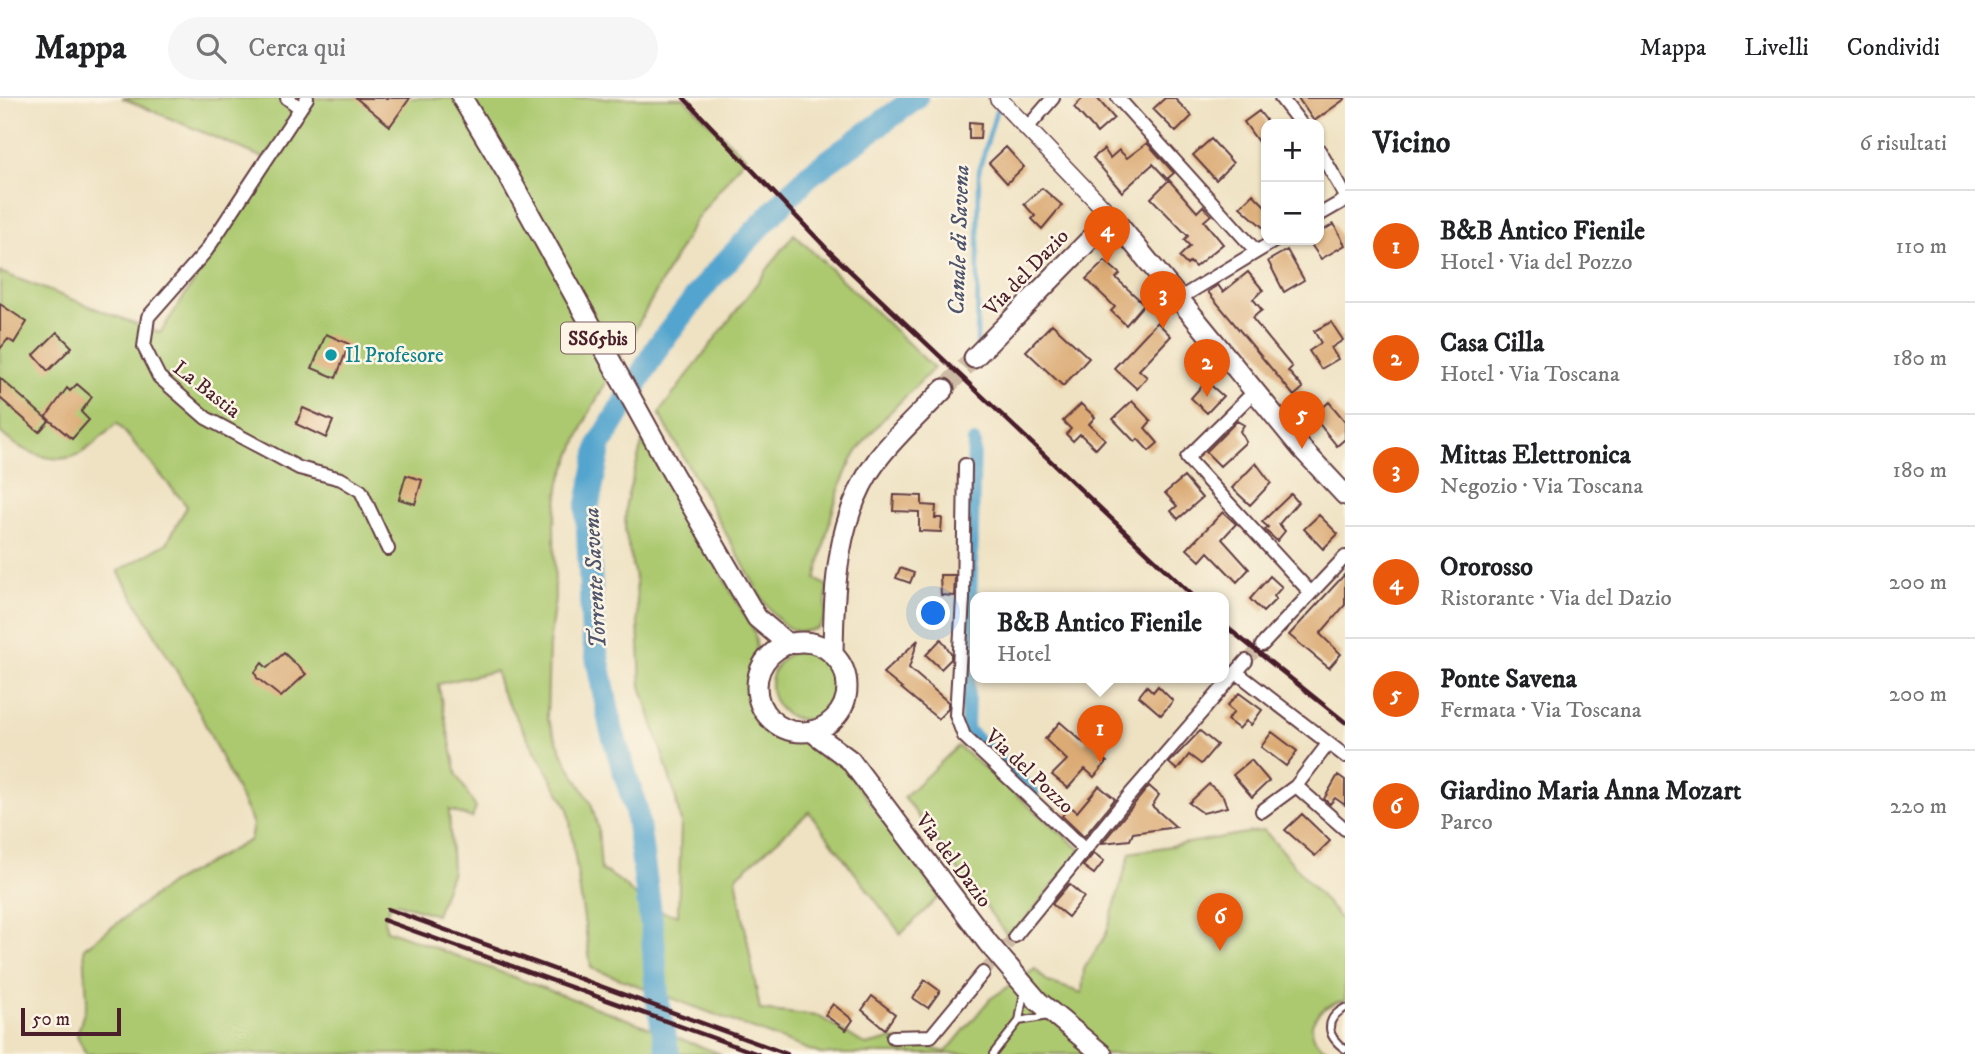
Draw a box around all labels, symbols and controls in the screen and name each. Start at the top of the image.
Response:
search box [168,17,658,80]
text: Mappa [35,28,126,69]
icon: search [192,29,230,67]
text: Cerca qui [248,32,346,65]
text: Mappa [1640,33,1706,63]
text: Livelli [1744,33,1809,63]
text: Condividi [1847,33,1940,63]
map controls [1261,119,1324,245]
button: + [1261,119,1324,182]
text: Vicino [1373,125,1450,162]
text: 6 risultati [1860,129,1947,158]
water label: Canale di Savena [942,164,977,316]
button: − [1261,182,1324,245]
pin: 4 [1084,206,1130,264]
text: B&B Antico Fienile [1440,215,1645,248]
street label: Via del Dazio [978,224,1075,322]
text: 1 [1392,232,1400,261]
text: 110 m [1896,232,1947,261]
text: Hotel · Via del Pozzo [1440,248,1632,277]
pin: 3 [1140,271,1186,329]
road number: SS65bis [561,322,635,354]
text: Casa Cilla [1440,327,1544,360]
pin: 2 [1184,339,1230,397]
place label: Il Profesore [345,343,444,369]
text: 2 [1390,344,1402,373]
text: 180 m [1892,344,1947,373]
marker: Il Profesore [323,347,339,363]
street label: La Bastia [167,355,246,424]
text: Hotel · Via Toscana [1440,360,1620,389]
pin: 5 [1279,391,1325,449]
text: Mittas Elettronica [1440,439,1631,472]
text: 3 [1392,456,1400,485]
text: 180 m [1892,456,1947,485]
text: Negozio · Via Toscana [1440,472,1643,501]
water label: Torrente Savena [577,507,614,649]
text: Ororosso [1440,551,1533,584]
text: 4 [1389,568,1403,597]
text: 200 m [1889,568,1947,597]
text: Ristorante · Via del Dazio [1440,584,1672,613]
popup [970,592,1229,683]
your location [916,596,950,630]
text: B&B Antico Fienile [997,607,1202,640]
text: Hotel [997,640,1051,669]
text: Ponte Savena [1440,663,1577,696]
text: 5 [1390,680,1402,709]
text: 200 m [1889,680,1947,709]
text: Fermata · Via Toscana [1440,696,1642,725]
pin: 1 [1077,705,1123,763]
street label: Via del Pozzo [979,723,1079,820]
text: Giardino Maria Anna Mozart [1440,775,1741,808]
text: 6 [1390,792,1402,821]
text: 220 m [1890,792,1947,821]
street label: Via del Dazio [909,808,997,913]
text: Parco [1440,808,1493,837]
pin: 6 [1197,893,1243,951]
scale bar [21,1005,121,1037]
text: 50 m [32,1008,70,1031]

